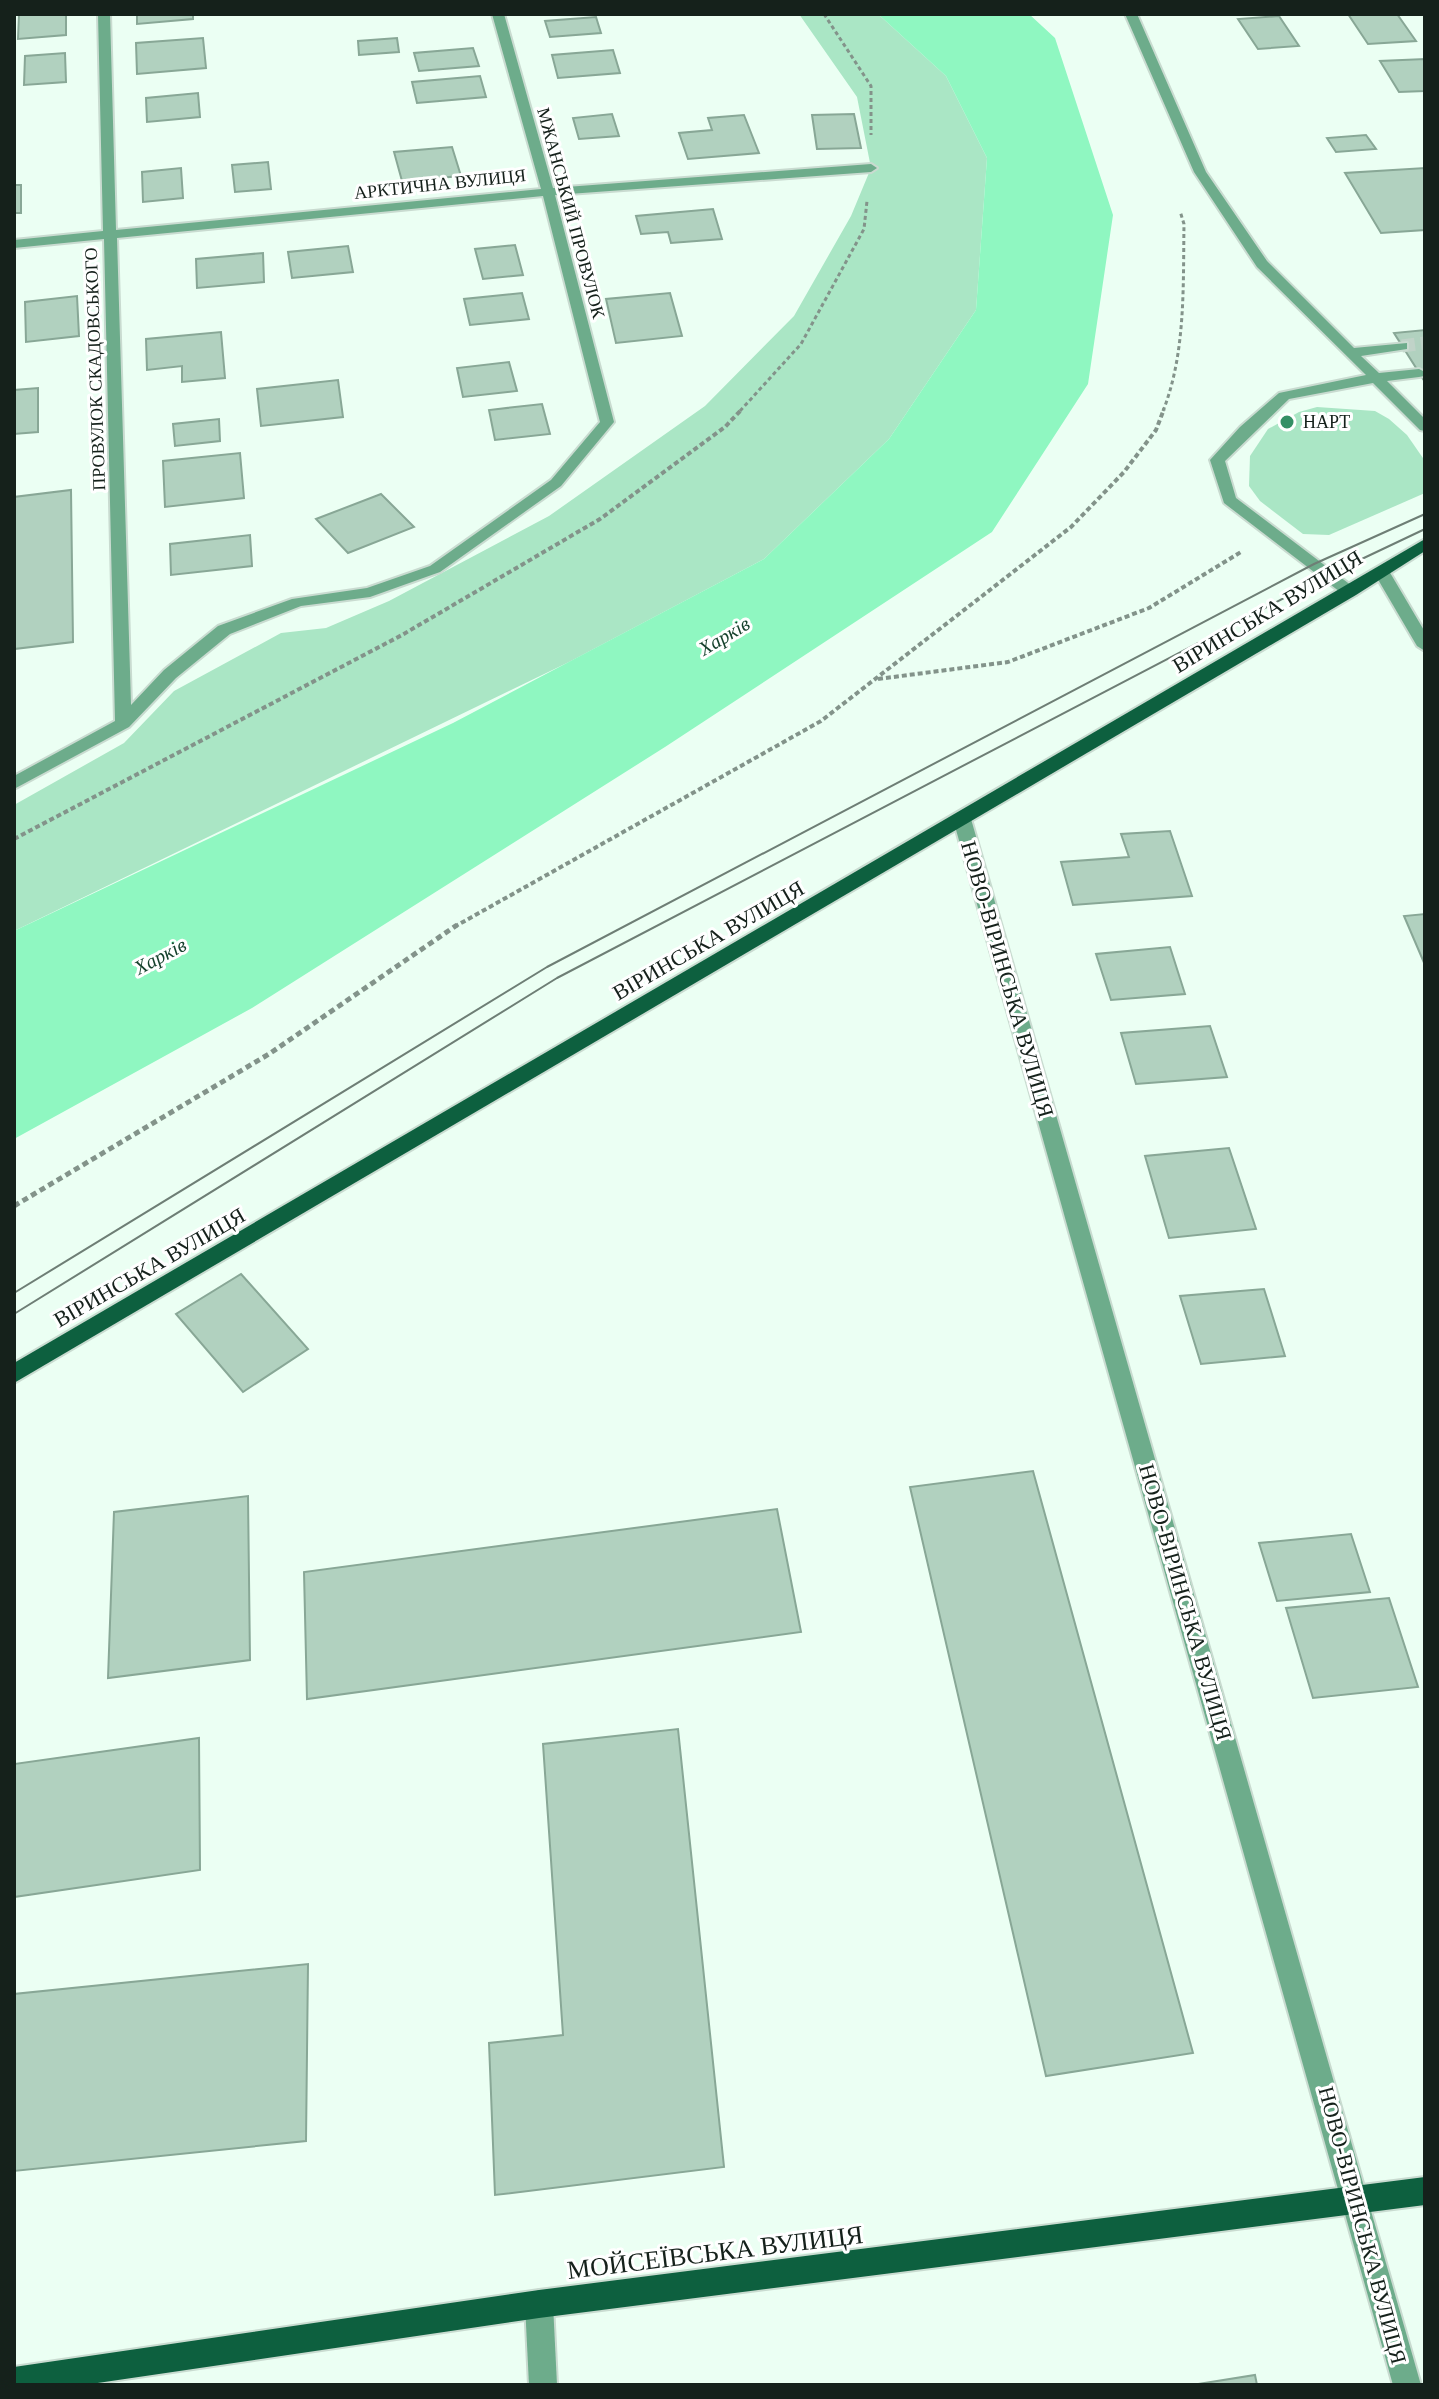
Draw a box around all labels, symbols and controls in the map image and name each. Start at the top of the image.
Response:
street label: МЖАНСЬКИЙ ПРОВУЛОК [533,105,609,322]
street label: АРКТИЧНА ВУЛИЦЯ [353,165,527,203]
street label: ПРОВУЛОК СКАДОВСЬКОГО [81,247,109,491]
place label: НАРТ [1303,412,1350,432]
marker: НАРТ [1278,413,1296,431]
street label: ВІРИНСЬКА ВУЛИЦЯ [1168,545,1367,678]
water label: Харків [694,612,754,661]
street label: НОВО-ВІРИНСЬКА ВУЛИЦЯ [956,838,1059,1121]
street label: ВІРИНСЬКА ВУЛИЦЯ [608,875,809,1005]
water label: Харків [129,933,191,980]
street label: ВІРИНСЬКА ВУЛИЦЯ [49,1202,250,1332]
street label: НОВО-ВІРИНСЬКА ВУЛИЦЯ [1134,1461,1237,1744]
street label: НОВО-ВІРИНСЬКА ВУЛИЦЯ [1313,2084,1412,2367]
street label: МОЙСЕЇВСЬКА ВУЛИЦЯ [565,2220,865,2285]

